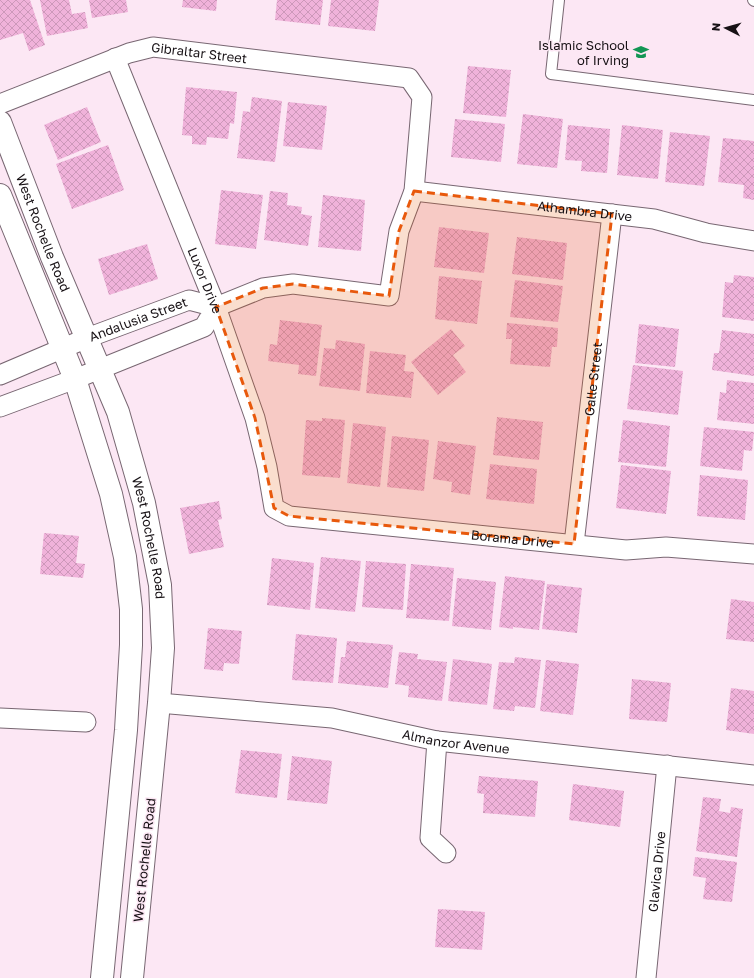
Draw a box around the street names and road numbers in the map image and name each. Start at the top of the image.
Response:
street label: Gibraltar Street [150,39,248,66]
street label: West Rochelle Road [13,172,74,294]
street label: Alhambra Drive [537,197,633,224]
street label: Luxor Drive [185,245,226,316]
street label: Andalusia Street [87,293,189,345]
street label: Galle Street [581,341,605,417]
street label: West Rochelle Road [129,475,169,600]
street label: Borama Drive [470,526,555,551]
street label: Almanzor Avenue [401,726,510,757]
street label: West Rochelle Road [130,797,158,923]
street label: Glavica Drive [645,830,668,913]

